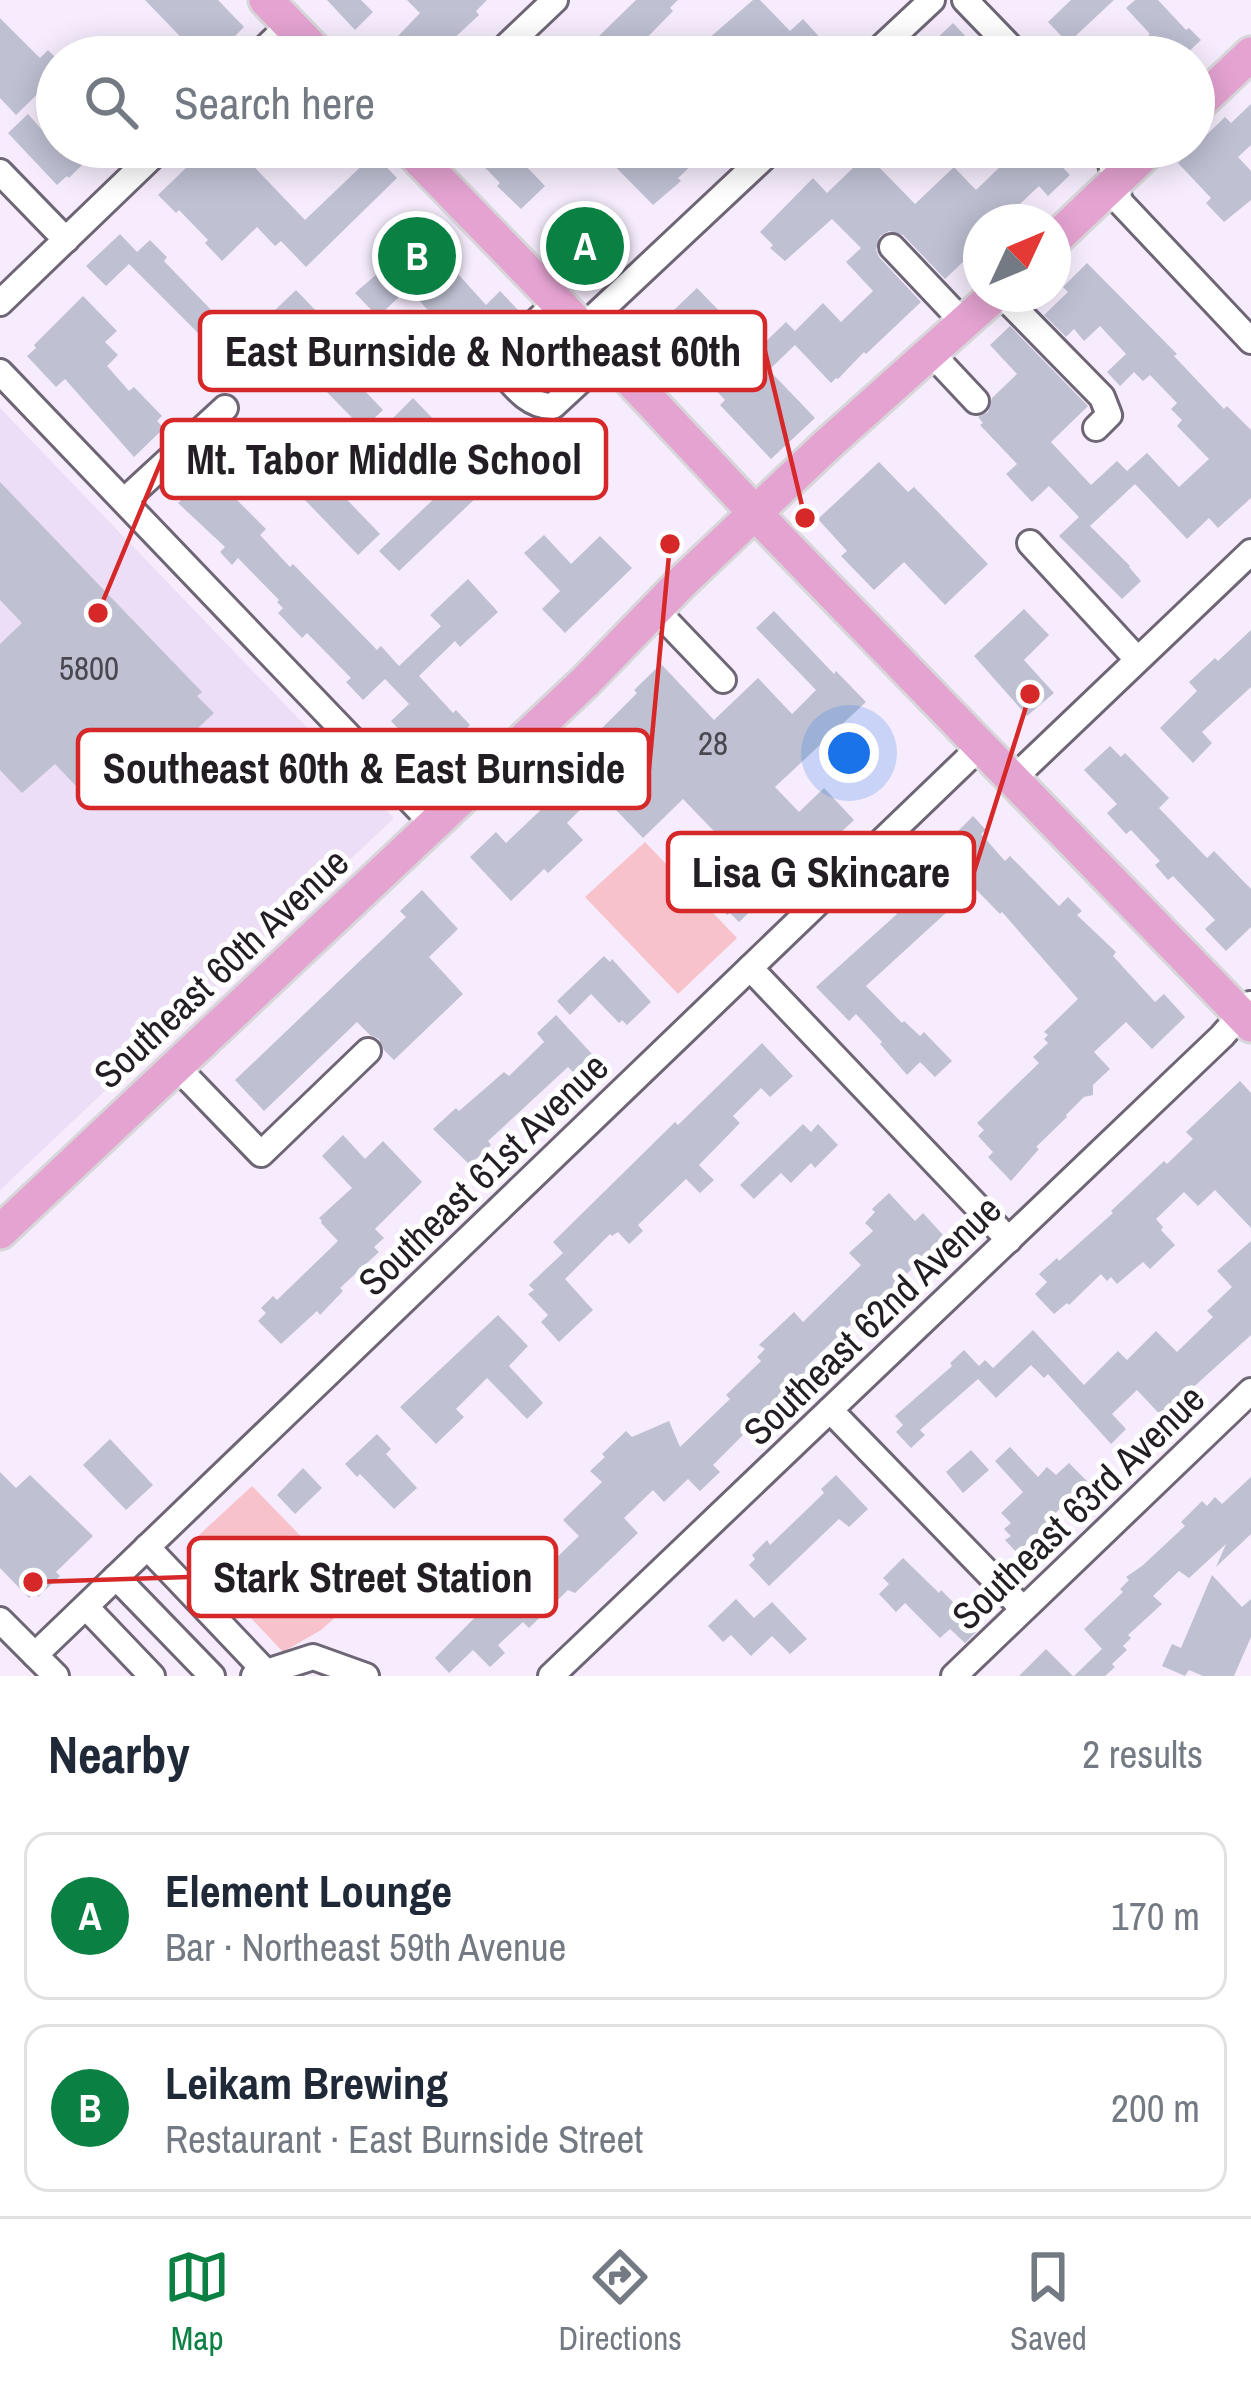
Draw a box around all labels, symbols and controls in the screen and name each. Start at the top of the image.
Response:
search box [36,36,1215,168]
icon: search [78,69,144,135]
text: Search here [174,72,375,133]
pin: A [546,201,624,291]
north arrow [963,204,1071,312]
pin: B [378,211,456,301]
callout: East Burnside & Northeast 60th [200,312,765,390]
text: East Burnside & Northeast 60th [225,323,741,379]
callout: Mt. Tabor Middle School [162,420,606,498]
text: Mt. Tabor Middle School [186,431,582,487]
house number: 5800 [59,646,119,690]
house number: 28 [698,721,728,765]
your location [819,723,879,783]
callout: Southeast 60th & East Burnside [78,730,649,808]
text: Southeast 60th & East Burnside [103,740,625,796]
callout: Lisa G Skincare [668,833,974,911]
street label: Southeast 60th Avenue [83,836,359,1100]
text: Lisa G Skincare [692,844,950,900]
street label: Southeast 61st Avenue [347,1041,619,1307]
street label: Southeast 62nd Avenue [732,1184,1012,1456]
street label: Southeast 63rd Avenue [941,1373,1215,1641]
callout: Stark Street Station [189,1538,556,1616]
text: Stark Street Station [213,1549,533,1605]
text: Nearby [48,1720,190,1789]
text: 2 results [1082,1728,1203,1780]
text: Element Lounge [165,1860,452,1921]
text: A [78,1890,102,1942]
text: 170 m [1111,1890,1200,1942]
text: Bar · Northeast 59th Avenue [165,1921,566,1973]
text: Leikam Brewing [165,2052,448,2113]
text: B [78,2082,102,2134]
text: 200 m [1111,2082,1200,2134]
text: Restaurant · East Burnside Street [165,2113,643,2165]
tab: Map [164,2244,230,2360]
tab: Directions [558,2244,682,2360]
tab: Saved [1010,2244,1087,2360]

